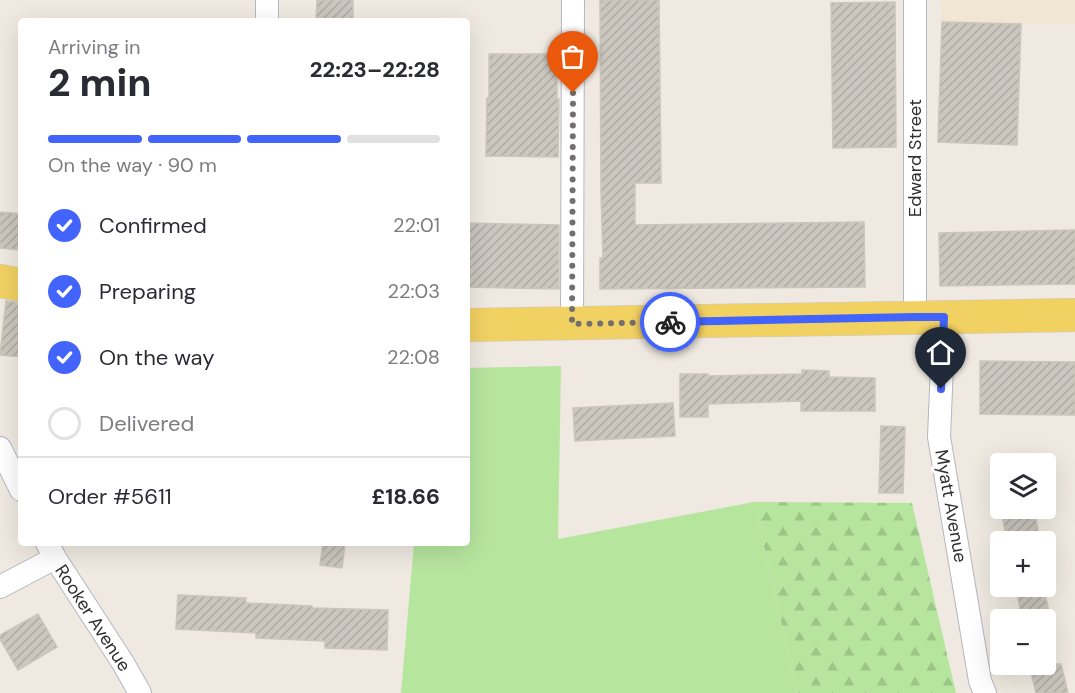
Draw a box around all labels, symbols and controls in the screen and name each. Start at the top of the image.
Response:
pin [547,31,598,93]
text: Arriving in [48,34,140,60]
icon: bag [556,40,589,73]
text: 22:23–22:28 [310,55,440,84]
text: 2 min [48,57,152,108]
street label: Edward Street [903,99,927,217]
text: On the way · 90 m [48,152,217,178]
icon: check [48,209,81,242]
text: Confirmed [99,211,207,240]
text: 22:01 [393,212,440,238]
icon: check [48,275,81,308]
text: Preparing [99,277,196,306]
text: 22:03 [387,278,440,304]
courier [640,292,700,352]
icon: bike [654,306,687,339]
pin [915,327,966,389]
icon: home [924,336,957,369]
icon: check [48,341,81,374]
text: On the way [99,343,214,372]
text: 22:08 [387,344,440,370]
text: Delivered [99,409,194,438]
street label: Myatt Avenue [929,448,973,564]
map controls [990,453,1056,675]
button: layers [990,453,1056,519]
text: Order #5611 [48,482,172,511]
text: £18.66 [371,482,440,511]
button: + [990,531,1056,597]
street label: Rooker Avenue [50,560,136,676]
button: − [990,609,1056,675]

